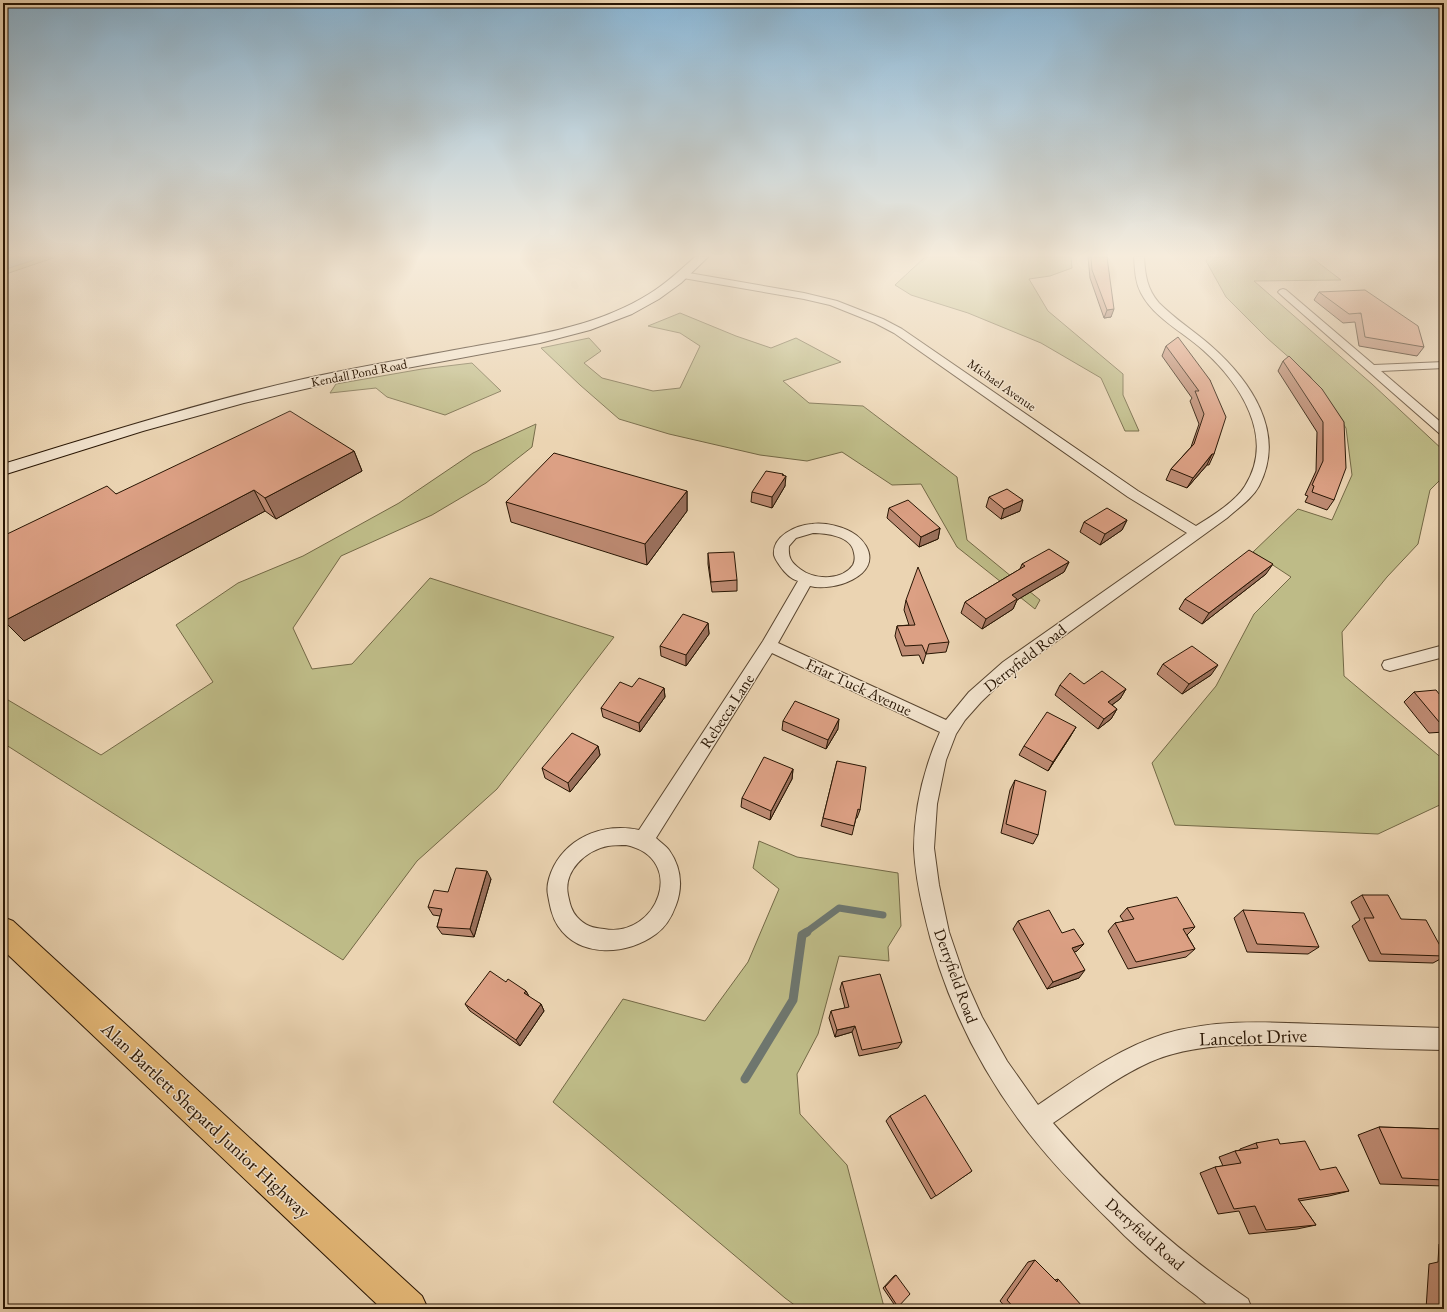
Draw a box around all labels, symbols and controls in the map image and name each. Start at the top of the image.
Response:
street label: Kendall Pond Road [309,355,409,391]
street label: Michael Avenue [964,355,1040,415]
street label: Derryfield Road [979,619,1071,697]
street label: Friar Tuck Avenue [803,653,915,721]
street label: Rebecca Lane [695,670,759,752]
street label: Derryfield Road [929,926,983,1027]
street label: Alan Bartlett Shepard Junior Highway [95,1016,316,1224]
street label: Lancelot Drive [1199,1023,1307,1051]
street label: Derryfield Road [1101,1193,1190,1276]

